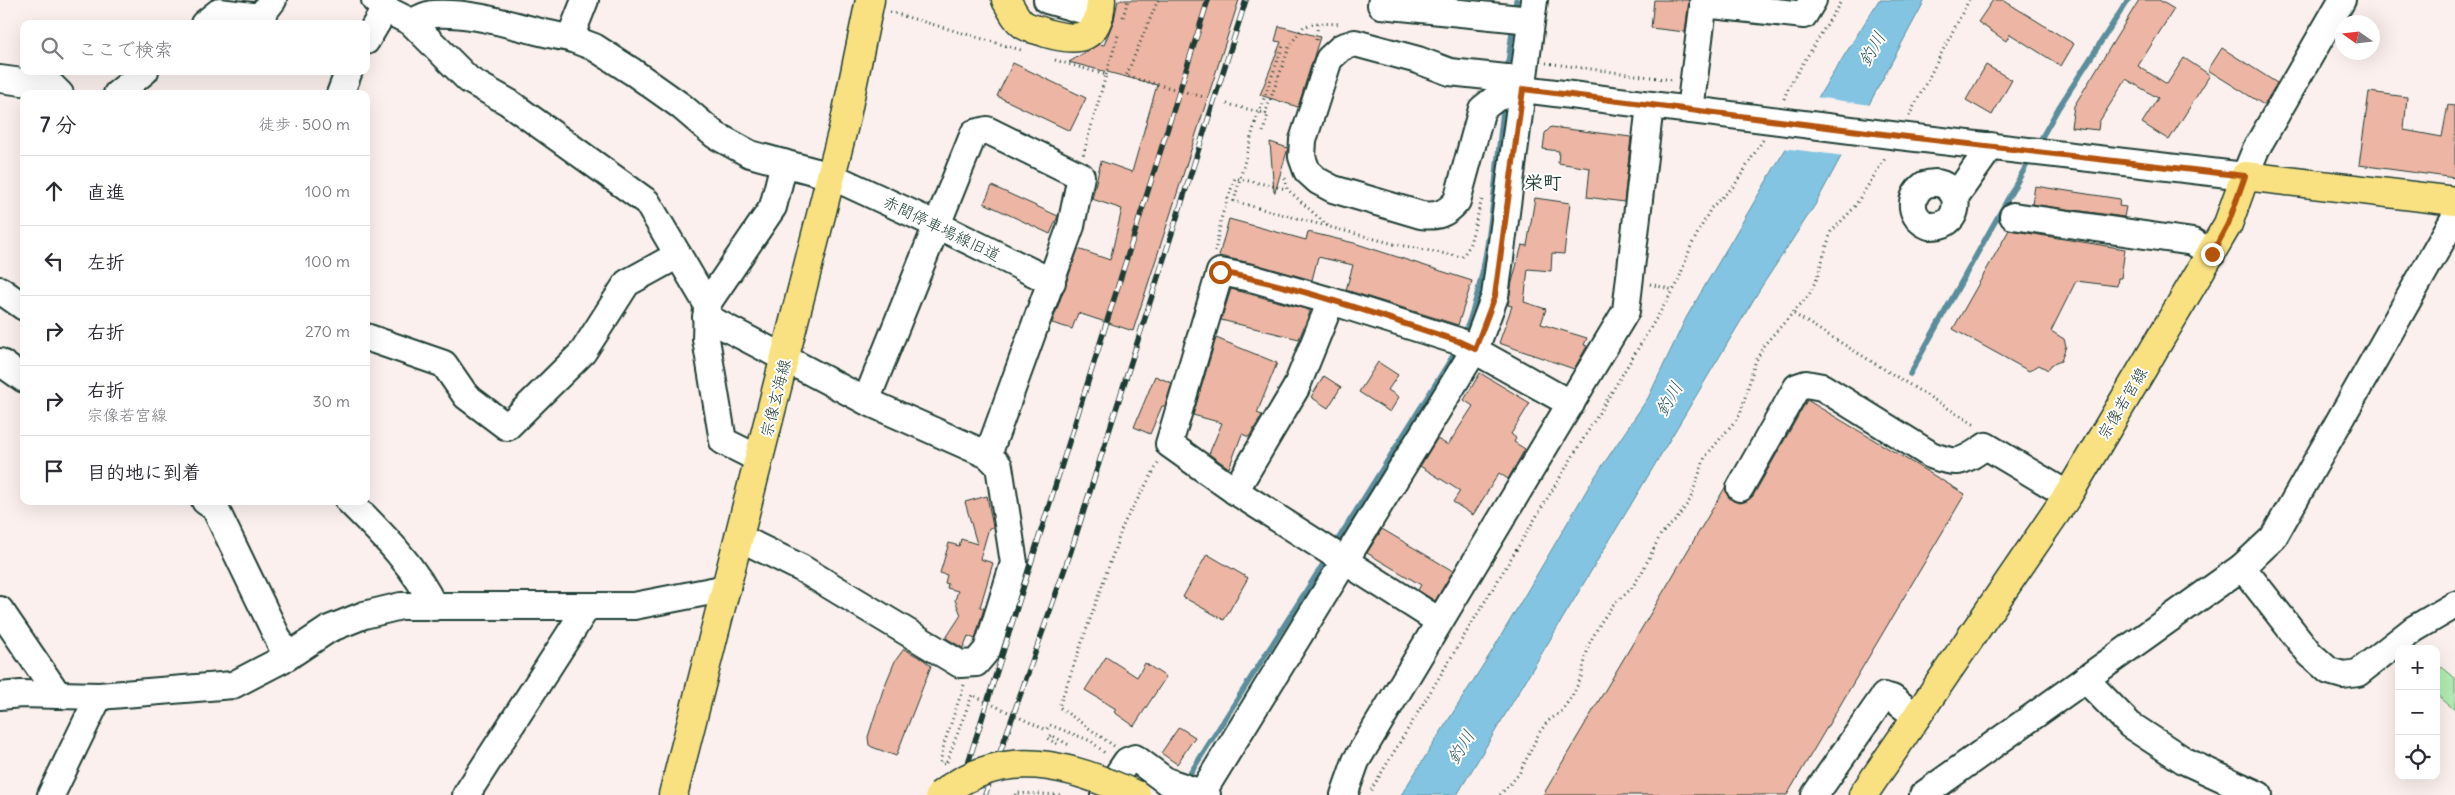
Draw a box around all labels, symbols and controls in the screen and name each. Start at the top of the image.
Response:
north arrow [2335,15,2380,60]
search box [20,20,370,75]
water label: 釣川 [1853,27,1891,70]
icon: search [38,34,66,62]
text: ここで検索 [78,37,173,61]
text: 7 分 [40,111,76,138]
text: 徒歩 · 500 m [259,114,350,134]
district label: 栄町 [1524,170,1562,194]
icon: ahead [40,177,68,205]
text: 直進 [87,180,125,204]
text: 100 m [305,181,350,201]
street label: 赤間停車場線旧道 [880,191,1004,265]
route end [2201,243,2224,266]
icon: left [40,247,68,275]
text: 左折 [87,250,125,274]
text: 100 m [305,251,350,271]
route start [1209,261,1232,284]
icon: right [40,317,68,345]
text: 右折 [87,320,125,344]
text: 270 m [305,321,350,341]
street label: 宗像玄海線 [756,357,794,439]
street label: 宗像若宮線 [2093,364,2151,442]
water label: 釣川 [1650,377,1688,420]
text: 右折 [87,378,125,402]
icon: right [40,387,68,415]
text: 30 m [313,391,350,411]
text: 宗像若宮線 [87,405,167,425]
icon: arrive [40,457,68,485]
text: 目的地に到着 [87,460,201,484]
map controls [2395,645,2440,780]
button: + [2395,645,2440,690]
button: − [2395,690,2440,735]
water label: 釣川 [1441,725,1480,768]
button: locate [2395,735,2440,780]

